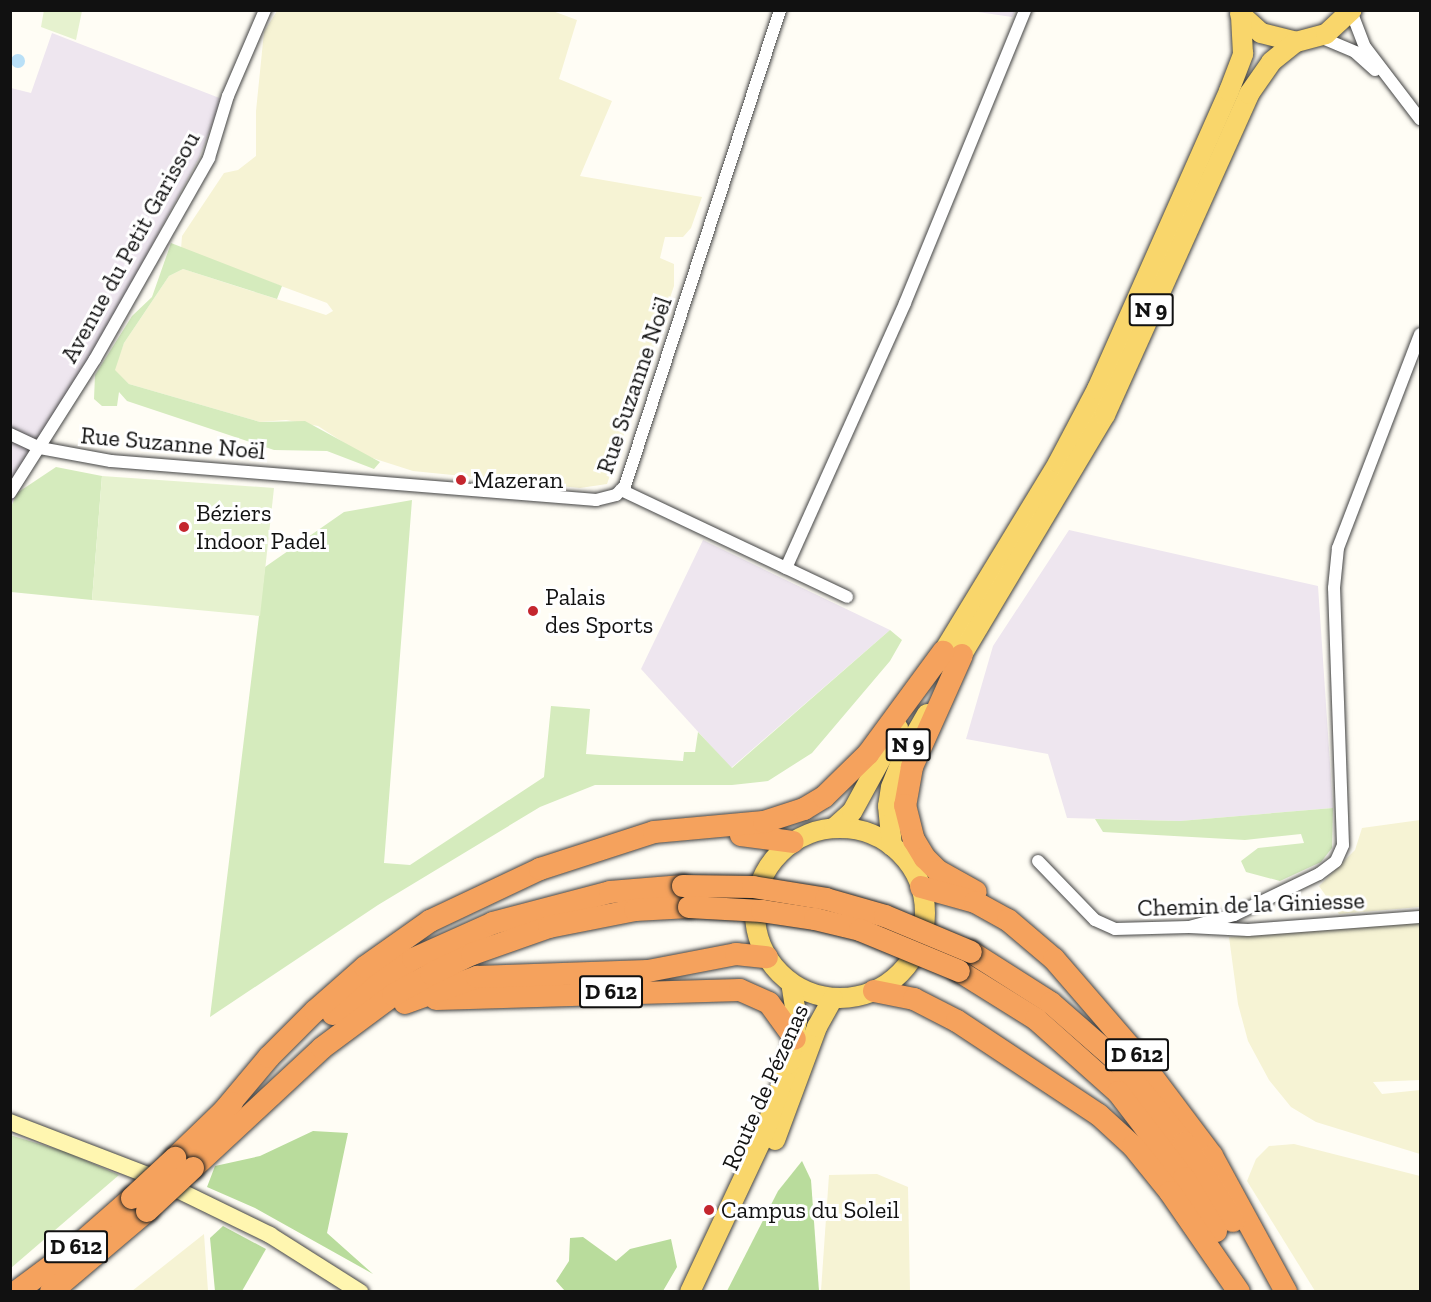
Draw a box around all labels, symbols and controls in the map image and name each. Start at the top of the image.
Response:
street label: Avenue du Petit Garissou [54,126,206,368]
road number: N 9 [1128,291,1174,329]
street label: Rue Suzanne Noël [590,293,678,477]
street label: Rue Suzanne Noël [79,421,267,465]
place label: Mazeran [473,466,563,494]
marker: Mazeran [454,473,468,487]
place label: Béziers Indoor Padel [196,499,327,555]
marker: Béziers Indoor Padel [177,520,191,534]
place label: Palais des Sports [545,583,653,639]
marker: Palais des Sports [526,604,540,618]
road number: N 9 [886,726,930,764]
street label: Chemin de la Giniesse [1137,886,1365,922]
road number: D 612 [578,973,644,1011]
street label: Route de Pézenas [716,1000,814,1174]
road number: D 612 [1104,1036,1170,1074]
place label: Campus du Soleil [721,1196,899,1224]
marker: Campus du Soleil [702,1203,716,1217]
road number: D 612 [43,1228,109,1266]

